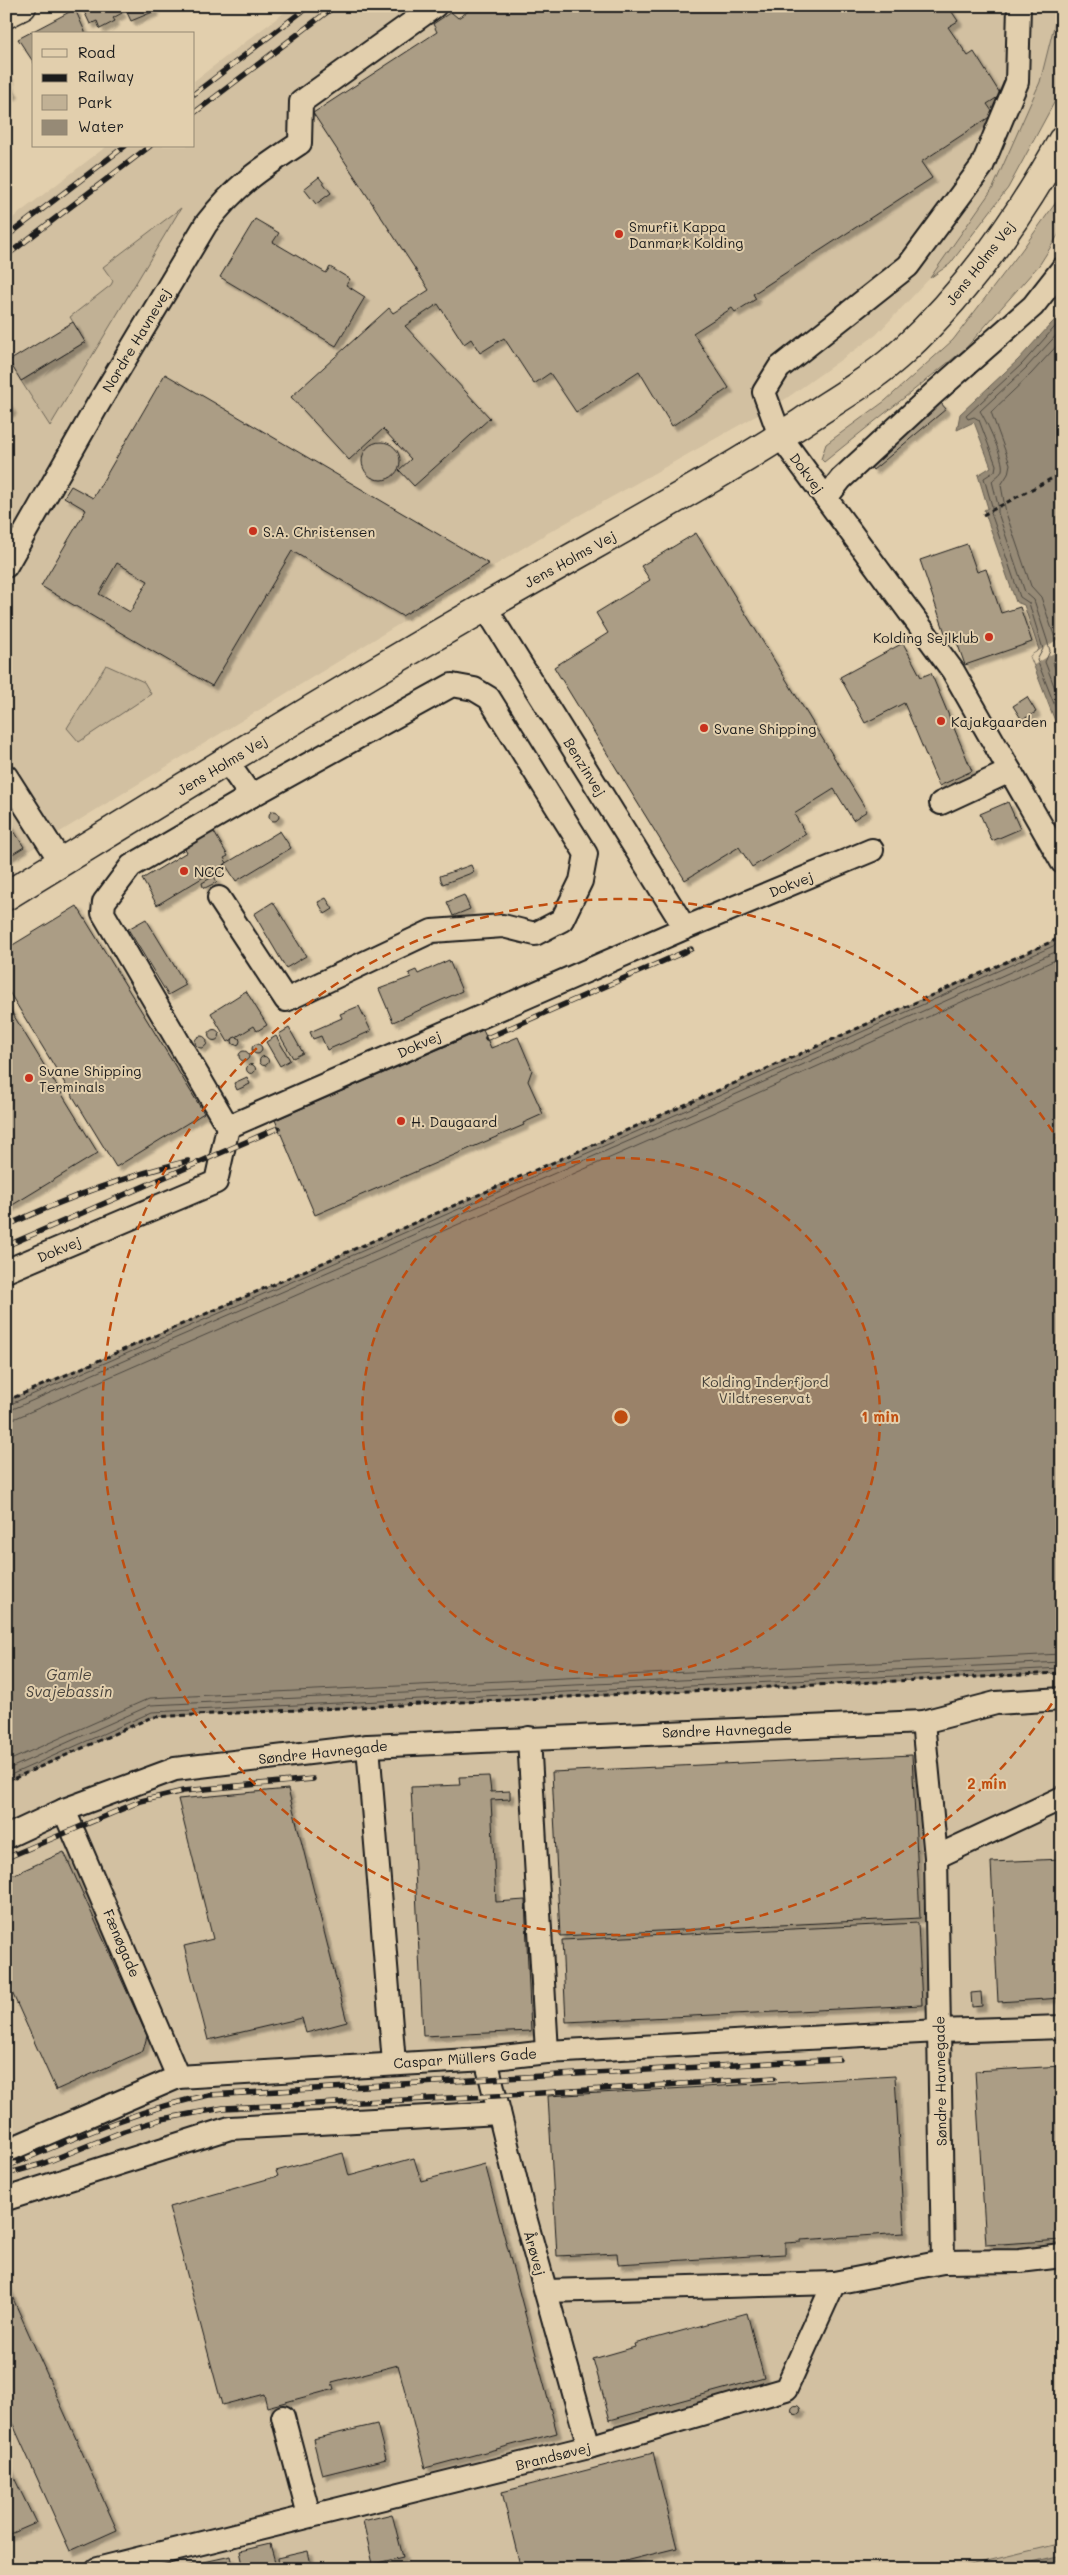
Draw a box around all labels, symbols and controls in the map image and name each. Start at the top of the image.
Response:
legend [32,32,195,148]
text: Road [78,42,115,62]
text: Railway [78,66,134,86]
text: Park [78,92,112,112]
text: Water [78,116,124,136]
place label: Smurfit Kappa Danmark Kolding [629,217,743,252]
street label: Jens Holms Vej [941,217,1019,309]
marker: Smurfit Kappa Danmark Kolding [613,228,625,240]
street label: Nordre Havnevej [97,285,175,395]
street label: Dokvej [786,449,828,497]
place label: S.A. Christensen [263,522,375,541]
marker: S.A. Christensen [247,525,259,537]
street label: Jens Holms Vej [521,526,619,592]
place label: Kolding Sejlklub [873,628,979,647]
marker: Kolding Sejlklub [983,631,995,643]
place label: Kajakgaarden [951,712,1047,731]
marker: Kajakgaarden [935,715,947,727]
place label: Svane Shipping [714,719,816,738]
marker: Svane Shipping [698,722,710,734]
street label: Jens Holms Vej [173,731,271,799]
street label: Benzinvej [560,734,610,800]
place label: NCC [194,862,224,881]
marker: NCC [178,865,190,877]
street label: Dokvej [766,867,816,901]
street label: Dokvej [394,1026,444,1062]
place label: Svane Shipping Terminals [39,1061,141,1096]
marker: Svane Shipping Terminals [23,1072,35,1084]
place label: H. Daugaard [411,1112,497,1131]
marker: H. Daugaard [395,1115,407,1127]
street label: Dokvej [34,1231,84,1267]
park label: Kolding Inderfjord Vildtreservat [702,1372,828,1407]
text: 1 min [861,1406,899,1426]
centre of rings [612,1408,630,1426]
water label: Gamle Svajebassin [26,1664,112,1701]
street label: Søndre Havnegade [662,1718,792,1742]
street label: Søndre Havnegade [257,1736,389,1768]
text: 2 min [967,1773,1007,1793]
street label: Fænøgade [99,1906,145,1980]
street label: Søndre Havnegade [929,2016,951,2146]
street label: Caspar Müllers Gade [393,2044,537,2072]
street label: Årøvej [520,2228,550,2278]
street label: Brandsøvej [513,2437,593,2475]

